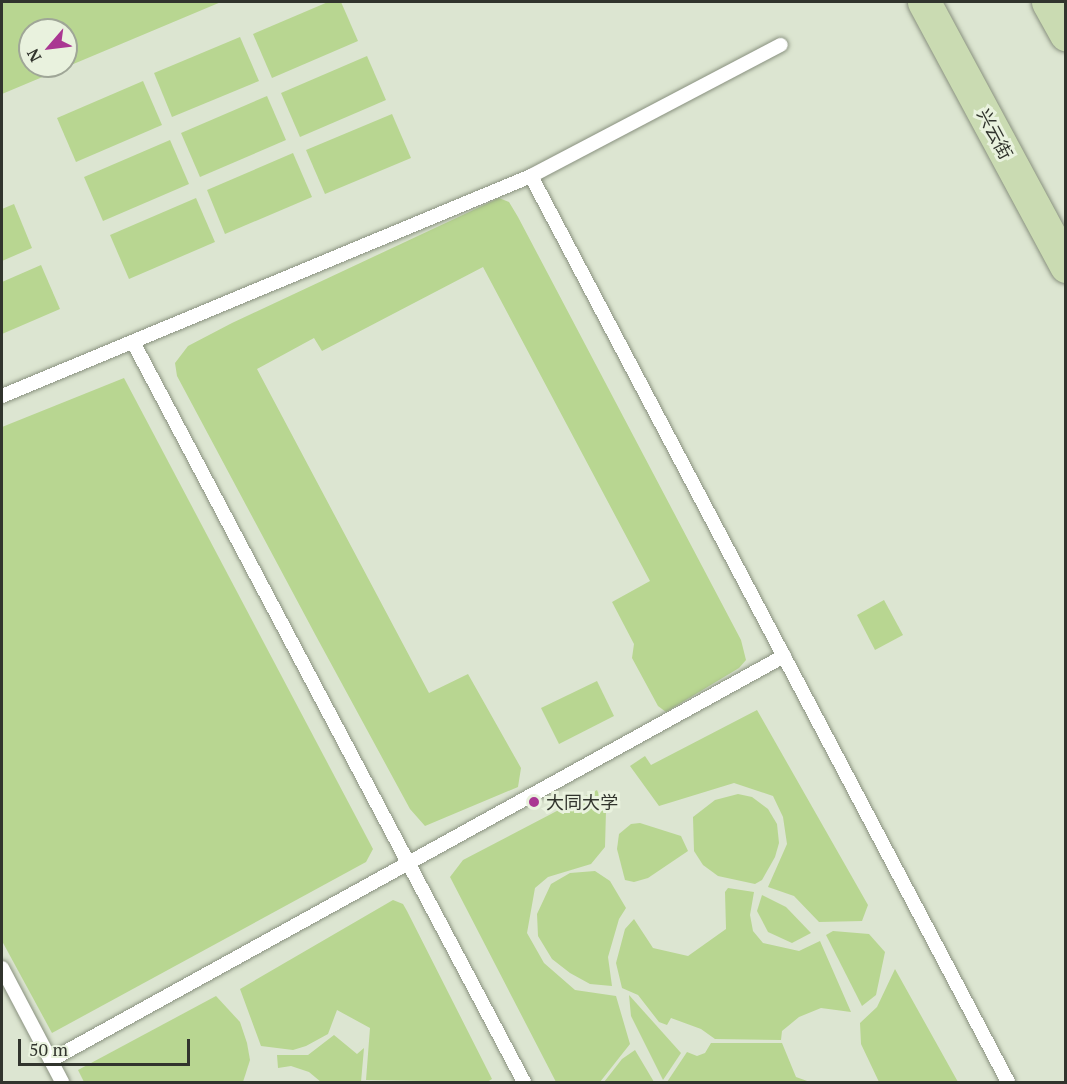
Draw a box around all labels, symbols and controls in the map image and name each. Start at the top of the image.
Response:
north arrow [18,18,78,78]
text: N [21,45,46,66]
street label: 兴云街 [973,105,1017,163]
place label: 大同大学 [546,791,618,813]
marker: 大同大学 [527,795,541,809]
scale bar [21,1027,194,1065]
text: 50 m [29,1037,68,1061]

